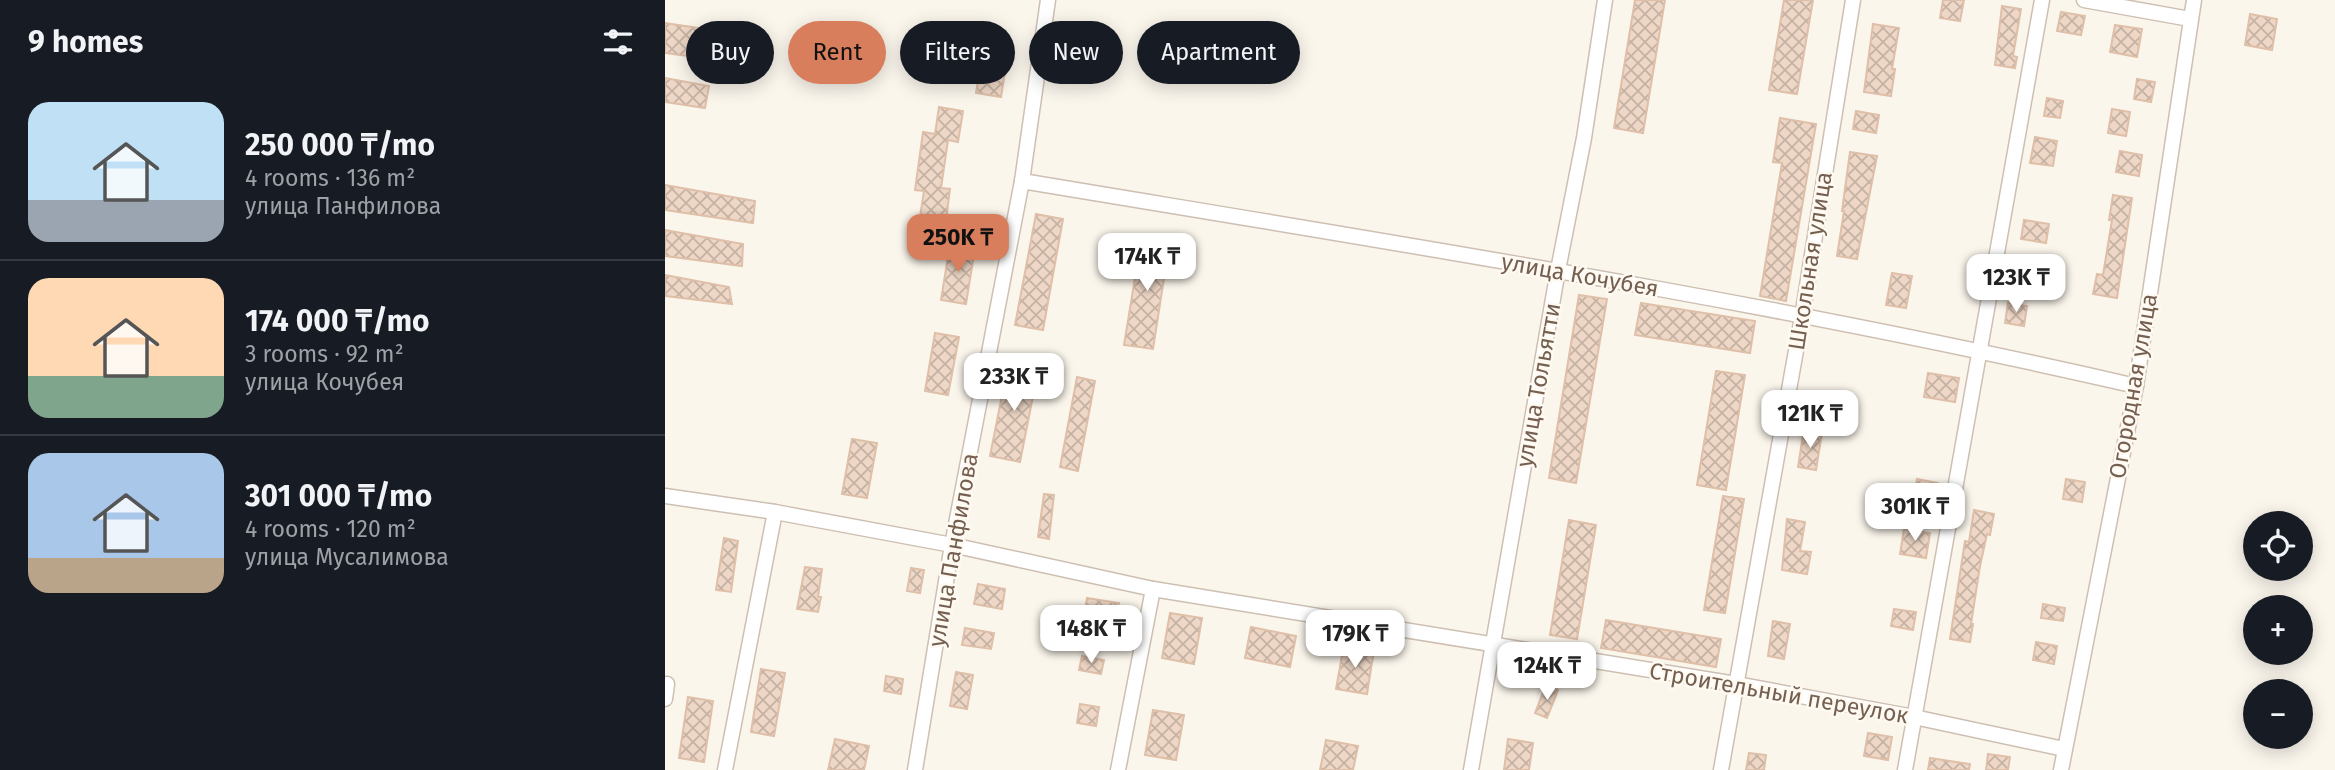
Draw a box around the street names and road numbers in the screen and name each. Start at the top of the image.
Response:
street label: Школьная улица [1782,170,1838,352]
street label: улица Кочубея [1499,247,1661,303]
street label: Огородная улица [2103,291,2163,481]
street label: улица Тольятти [1510,301,1566,469]
street label: улица Панфилова [922,451,984,649]
street label: Строительный переулок [1647,656,1911,730]

